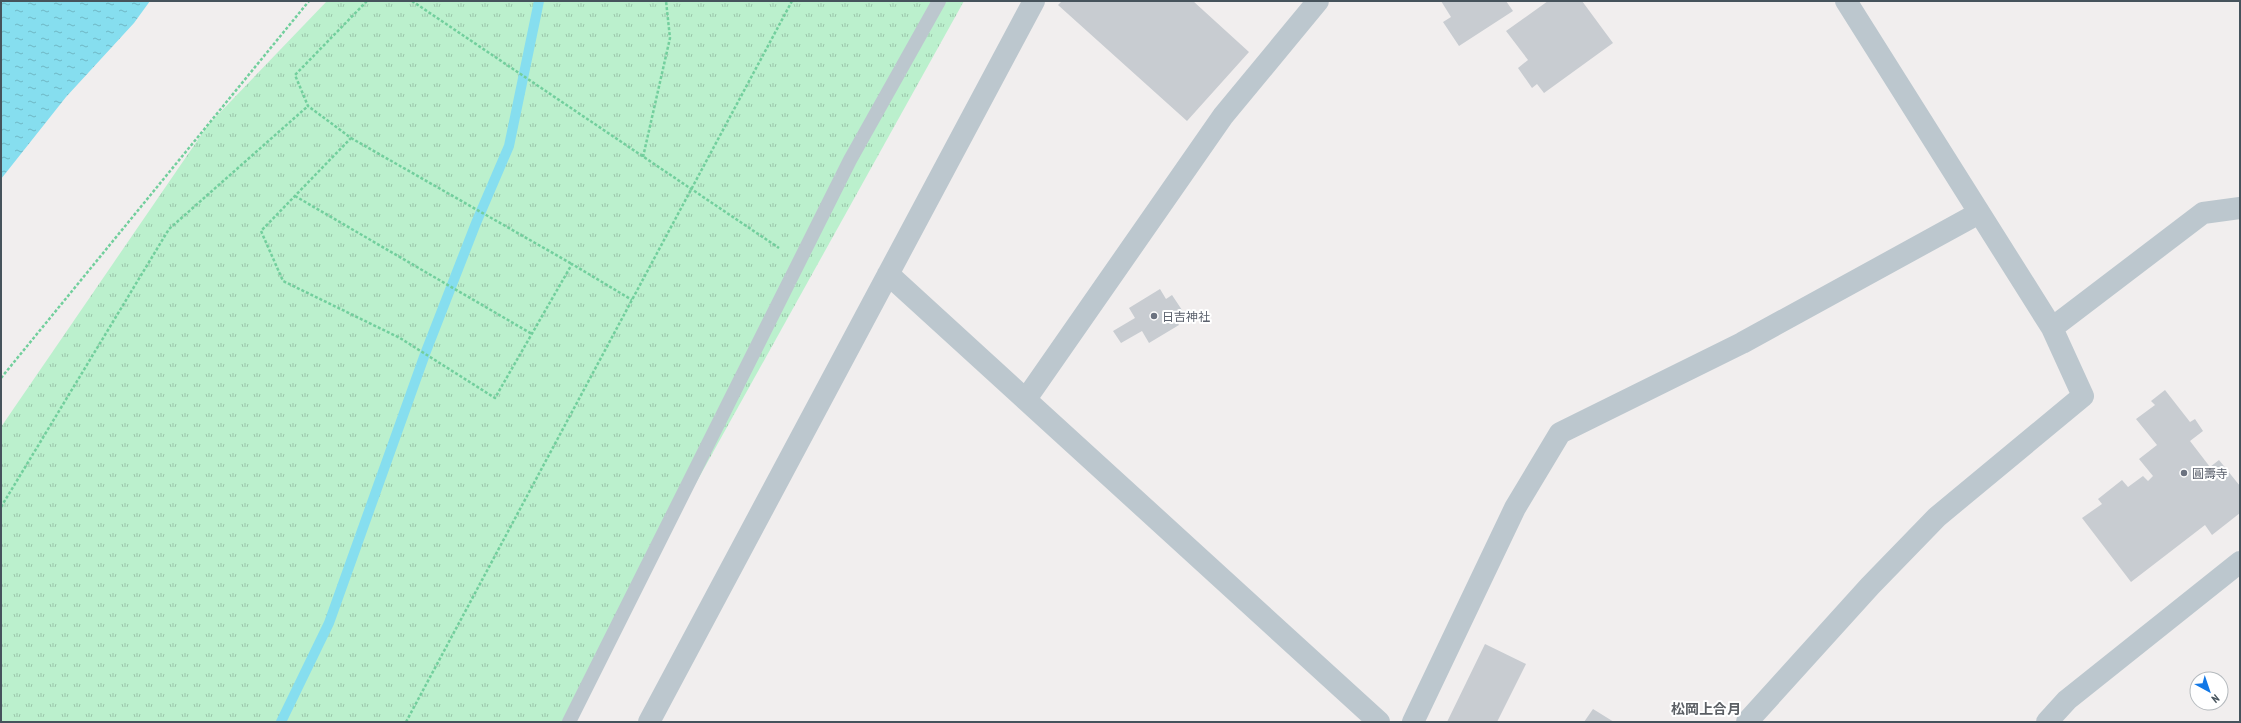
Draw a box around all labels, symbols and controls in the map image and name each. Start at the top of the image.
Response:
place label: 日吉神社 [1162,309,1210,324]
marker: 日吉神社 [1149,311,1159,321]
place label: 圓壽寺 [2192,466,2228,481]
marker: 圓壽寺 [2179,468,2189,478]
north arrow [2189,671,2229,711]
text: N [2209,691,2222,706]
district label: 松岡上合月 [1671,700,1741,718]

